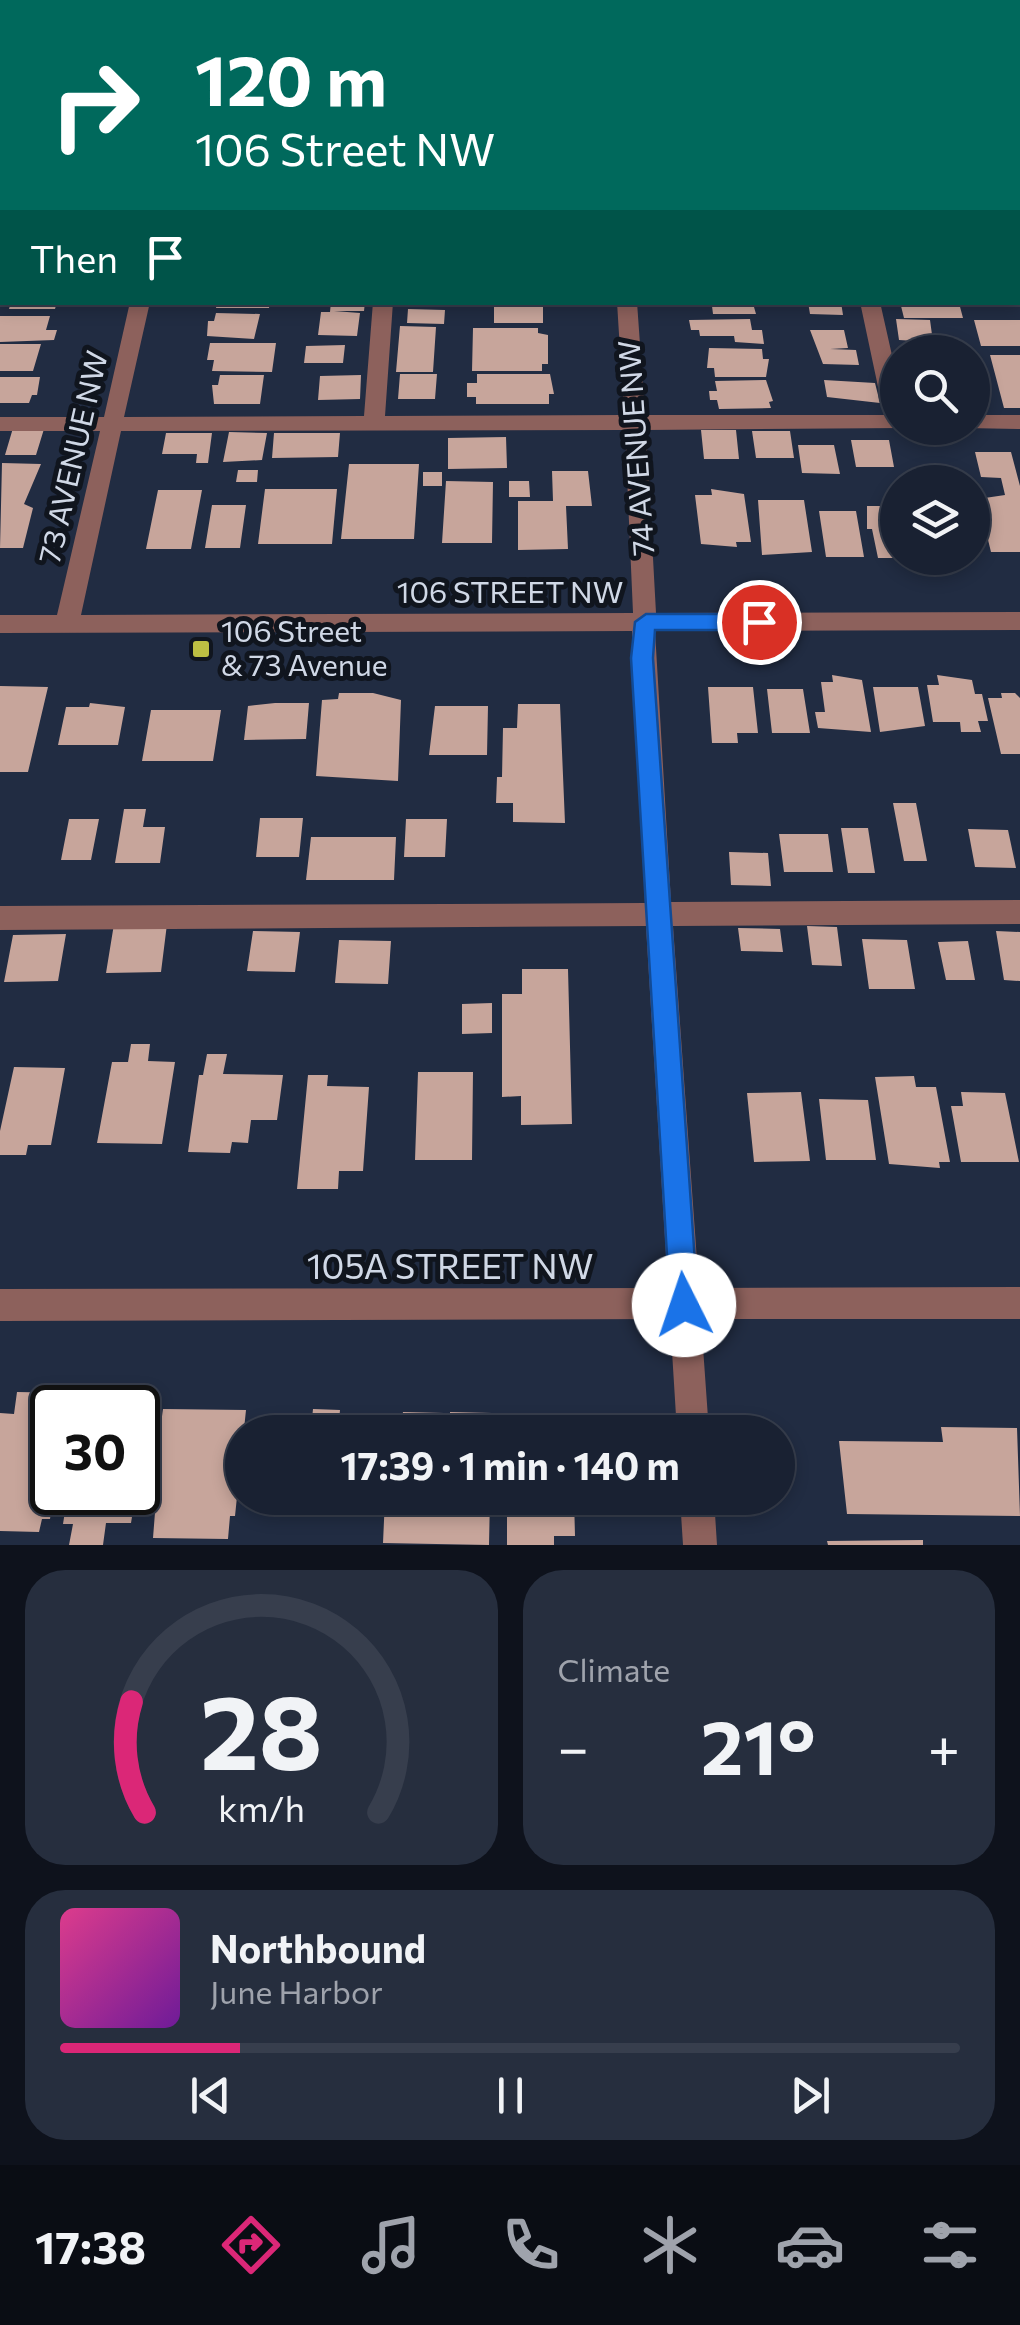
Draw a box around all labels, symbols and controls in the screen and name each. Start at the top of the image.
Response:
text: 120 m [195,35,387,120]
icon: right [30,40,160,170]
text: 106 Street NW [195,120,495,175]
icon: arrive [138,230,193,285]
text: Then [30,234,118,281]
map controls [880,335,990,575]
button: search [880,335,990,445]
street label: 74 AVENUE NW [609,339,660,557]
street label: 73 AVENUE NW [29,347,114,566]
button: layers [880,465,990,575]
street label: 106 STREET NW [397,572,623,609]
pin [717,580,802,665]
icon: arrive [732,595,787,650]
place label: 106 Street & 73 Avenue [221,611,387,682]
marker: 106 Street & 73 Avenue [190,638,212,660]
street label: 105A STREET NW [307,1243,593,1286]
position arrow [632,1253,736,1357]
speed limit sign: 30 [30,1385,160,1515]
text: 17:39 · 1 min · 140 m [340,1441,680,1488]
text: Climate [558,1649,670,1689]
text: 28 [200,1664,323,1791]
text: 21° [701,1699,816,1790]
text: − [558,1712,589,1779]
text: + [928,1712,960,1779]
text: km/h [218,1786,305,1829]
text: Northbound [210,1924,426,1971]
text: June Harbor [210,1971,383,2011]
icon: previous [183,2068,238,2123]
icon: pause [483,2068,538,2123]
icon: next [783,2068,838,2123]
icon: directions [216,2210,286,2280]
icon: music [356,2210,426,2280]
icon: phone [496,2210,566,2280]
icon: climate [635,2210,705,2280]
icon: car [775,2210,845,2280]
icon: filters [915,2210,985,2280]
text: 17:38 [35,2218,146,2273]

